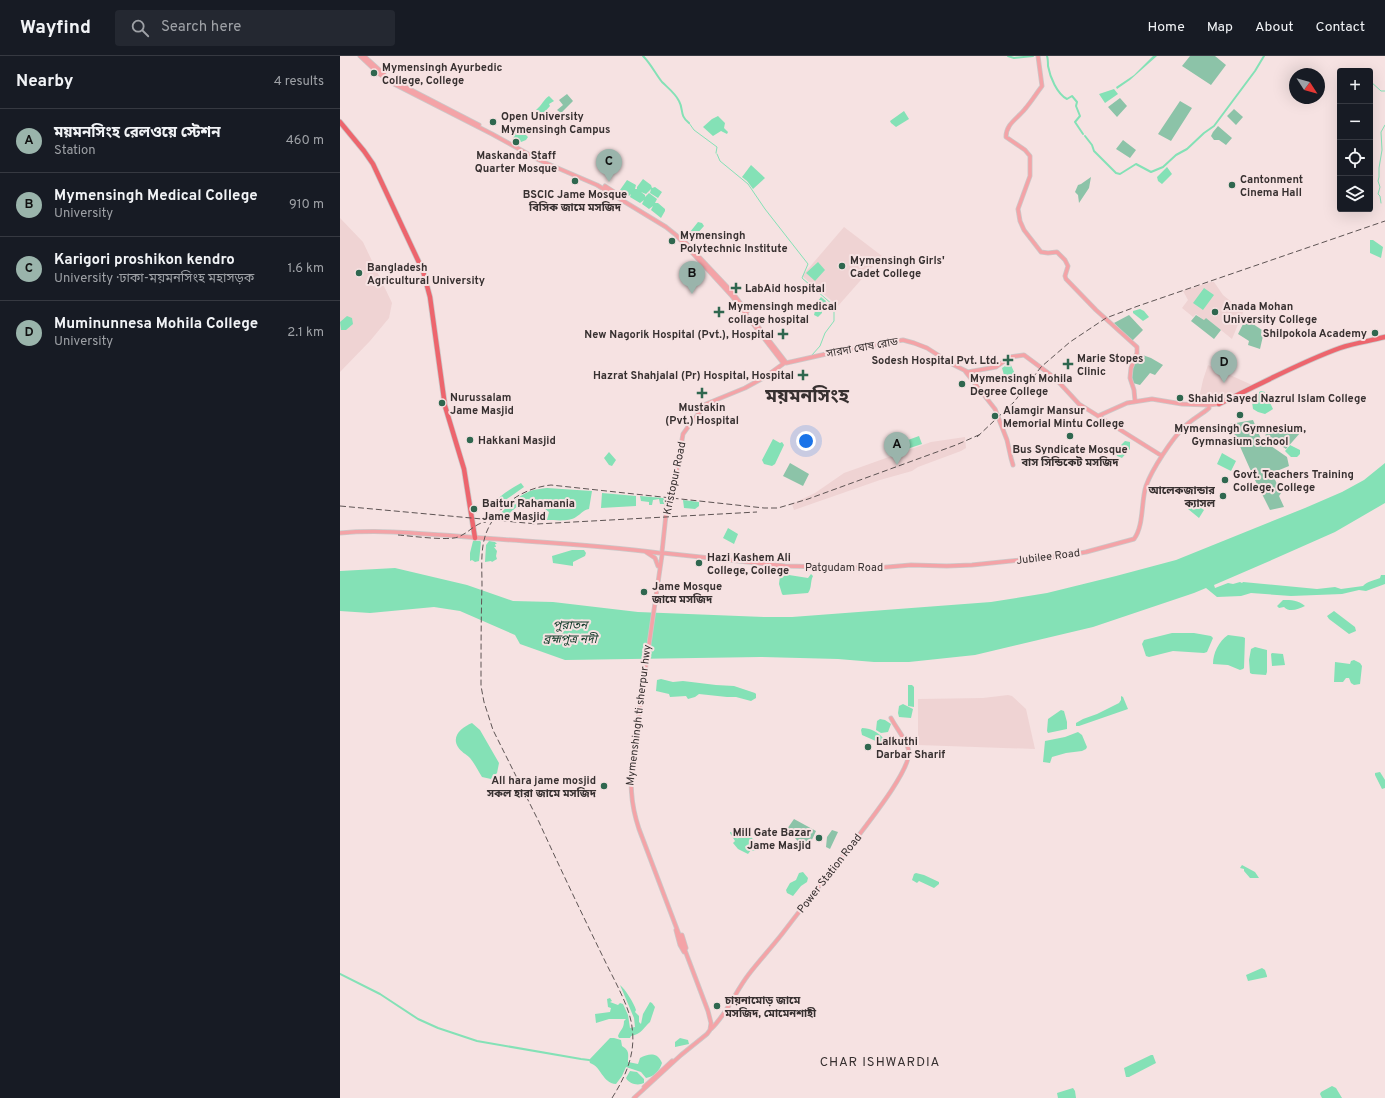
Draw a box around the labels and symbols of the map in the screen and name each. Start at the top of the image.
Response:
place label: Mymensingh Ayurbedic College, College [382,61,503,88]
marker: Mymensingh Ayurbedic College, College [369,68,379,78]
north arrow [1289,68,1325,104]
place label: Open University Mymensingh Campus [501,110,610,137]
marker: Open University Mymensingh Campus [488,117,498,127]
marker: Maskanda Staff Quarter Mosque [511,137,521,147]
place label: Maskanda Staff Quarter Mosque [475,149,557,176]
pin: C [596,149,622,182]
place label: Cantonment Cinema Hall [1240,173,1303,200]
marker: BSCIC Jame Mosque বিসিক জামে মসজিদ [570,176,580,186]
marker: Cantonment Cinema Hall [1227,180,1237,190]
place label: BSCIC Jame Mosque বিসিক জামে মসজিদ [523,188,627,215]
place label: Mymensingh Polytechnic Institute [680,229,788,256]
marker: Mymensingh Polytechnic Institute [667,236,677,246]
place label: Mymensingh Girls' Cadet College [850,254,945,281]
place label: Bangladesh Agricultural University [367,261,485,288]
pin: B [679,261,705,294]
marker: Mymensingh Girls' Cadet College [837,261,847,271]
marker: Bangladesh Agricultural University [354,268,364,278]
marker: LabAid hospital [730,282,742,294]
place label: LabAid hospital [745,282,825,296]
place label: Mymensingh medical collage hospital [728,300,837,327]
place label: Anada Mohan University College [1223,300,1317,327]
marker: Mymensingh medical collage hospital [713,306,725,318]
marker: Anada Mohan University College [1210,307,1220,317]
place label: Shilpokola Academy [1263,327,1367,341]
place label: New Nagorik Hospital (Pvt.), Hospital [584,328,774,342]
marker: New Nagorik Hospital (Pvt.), Hospital [777,328,789,340]
marker: Shilpokola Academy [1370,328,1380,338]
street label: সারদা ঘোষ রোড [824,335,899,361]
pin: D [1211,350,1237,383]
place label: Marie Stopes Clinic [1077,352,1144,379]
place label: Sodesh Hospital Pvt. Ltd. [871,354,999,368]
marker: Sodesh Hospital Pvt. Ltd. [1002,354,1014,366]
marker: Marie Stopes Clinic [1062,358,1074,370]
place label: Hazrat Shahjalal (Pr) Hospital, Hospital [593,369,794,383]
marker: Hazrat Shahjalal (Pr) Hospital, Hospital [797,369,809,381]
place label: Mymensingh Mohila Degree College [970,372,1072,399]
marker: Mymensingh Mohila Degree College [957,379,967,389]
district label: ময়মনসিংহ [764,385,849,409]
marker: Mustakin (Pvt.) Hospital [696,387,708,399]
place label: Nurussalam Jame Masjid [450,391,514,418]
place label: Shahid Sayed Nazrul Islam College [1188,392,1366,406]
marker: Shahid Sayed Nazrul Islam College [1175,393,1185,403]
marker: Nurussalam Jame Masjid [437,398,447,408]
place label: Mustakin (Pvt.) Hospital [665,401,739,428]
place label: Alamgir Mansur Memorial Mintu College [1003,404,1124,431]
marker: Mymensingh Gymnesium, Gymnasium school [1235,410,1245,420]
marker: Alamgir Mansur Memorial Mintu College [990,411,1000,421]
place label: Mymensingh Gymnesium, Gymnasium school [1174,422,1306,449]
your location [796,431,816,451]
marker: Bus Syndicate Mosque বাস সিন্ডিকেট মসজিদ [1065,431,1075,441]
pin: A [884,432,910,465]
place label: Hakkani Masjid [478,434,556,448]
marker: Hakkani Masjid [465,435,475,445]
street label: Kristopur Road [660,440,690,516]
place label: Bus Syndicate Mosque বাস সিন্ডিকেট মসজিদ [1012,443,1128,470]
place label: Govt. Teachers Training College, College [1233,468,1354,495]
marker: Govt. Teachers Training College, College [1220,475,1230,485]
place label: আলেকজান্ডার ক্যাসল [1148,484,1216,511]
marker: আলেকজান্ডার ক্যাসল [1218,491,1228,501]
place label: Baitur Rahamania Jame Masjid [482,497,575,524]
marker: Baitur Rahamania Jame Masjid [469,504,479,514]
street label: Jubilee Road [1015,546,1081,568]
place label: Hazi Kashem Ali College, College [707,551,791,578]
marker: Hazi Kashem Ali College, College [694,558,704,568]
street label: Patgudam Road [805,561,883,575]
place label: Jame Mosque জামে মসজিদ [651,580,722,607]
marker: Jame Mosque জামে মসজিদ [639,587,649,597]
water label: পুরাতন ব্রহ্মপুত্র নদী [543,618,600,648]
street label: Mymenshingh ti sherpur hwy [623,644,655,787]
place label: Lalkuthi Darbar Sharif [876,735,945,762]
marker: Lalkuthi Darbar Sharif [863,742,873,752]
place label: All hara jame mosjid সকল হারা জামে মসজিদ [486,774,597,801]
marker: All hara jame mosjid সকল হারা জামে মসজিদ [599,781,609,791]
place label: Mill Gate Bazar Jame Masjid [733,826,811,853]
street label: Power Station Road [794,831,865,916]
marker: Mill Gate Bazar Jame Masjid [814,833,824,843]
place label: চায়নামোড় জামে মসজিদ, মোমেনশাহী [724,994,817,1021]
marker: চায়নামোড় জামে মসজিদ, মোমেনশাহী [712,1001,722,1011]
district label: CHAR ISHWARDIA [820,1055,940,1071]

